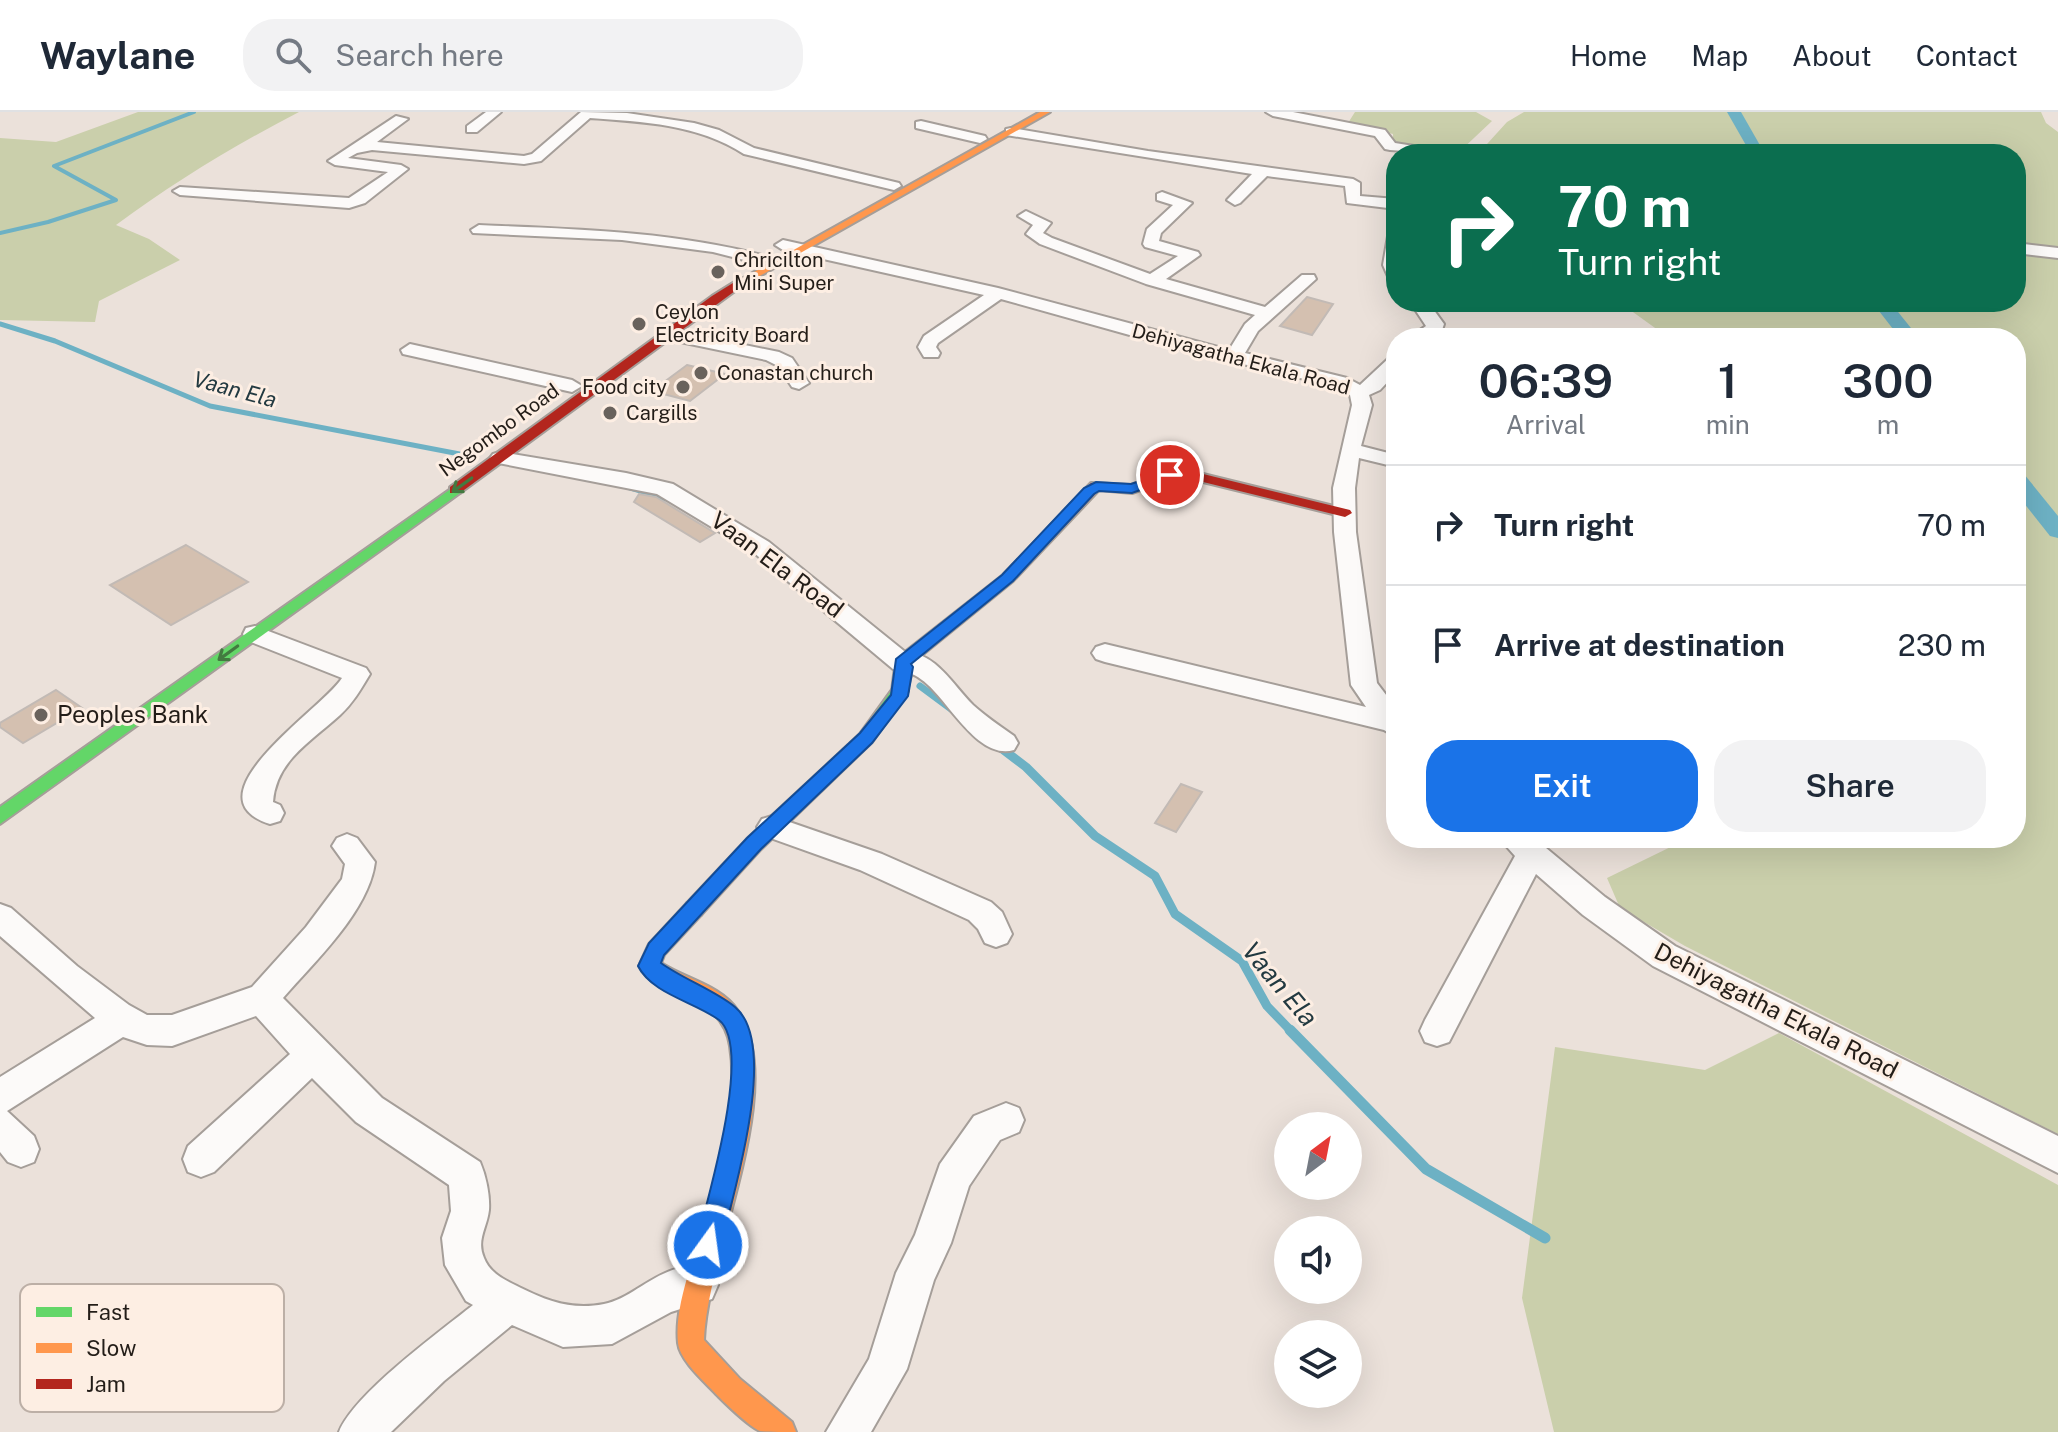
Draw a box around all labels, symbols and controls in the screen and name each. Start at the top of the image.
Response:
search box [243,19,803,91]
text: Waylane [40,33,195,78]
icon: search [271,33,315,77]
text: Search here [335,37,504,73]
text: Home [1570,39,1647,72]
text: Map [1691,39,1748,72]
text: About [1792,39,1872,72]
text: Contact [1916,39,2018,72]
text: 70 m [1558,174,1691,240]
icon: right [1426,176,1530,280]
text: Turn right [1558,241,1721,283]
place label: Chricilton Mini Super [734,248,835,295]
marker: Chricilton Mini Super [709,263,727,281]
place label: Ceylon Electricity Board [655,300,809,347]
marker: Ceylon Electricity Board [630,315,648,333]
street label: Dehiyagatha Ekala Road [1129,318,1353,400]
text: 06:39 [1479,352,1613,409]
text: 1 [1718,352,1738,409]
text: 300 [1842,352,1933,409]
place label: Conastan church [717,361,873,385]
marker: Conastan church [692,364,710,382]
water label: Vaan Ela [191,365,279,413]
place label: Food city [582,375,667,399]
street label: Negombo Road [434,378,564,482]
marker: Food city [674,378,692,396]
place label: Cargills [626,401,697,425]
marker: Cargills [601,404,619,422]
text: Arrival [1506,409,1586,440]
text: min [1706,409,1750,440]
text: m [1877,409,1899,440]
pin [1136,441,1204,509]
icon: arrive [1148,453,1192,497]
one-way arrow [452,477,474,494]
icon: right [1426,503,1470,547]
street label: Vaan Ela Road [706,505,850,623]
text: Turn right [1494,507,1634,543]
text: 70 m [1917,507,1986,543]
icon: arrive [1426,623,1470,667]
text: Arrive at destination [1494,627,1785,663]
text: 230 m [1898,627,1986,663]
one-way arrow [218,645,240,662]
place label: Peoples Bank [57,700,208,728]
marker: Peoples Bank [32,706,50,724]
button: Exit [1426,740,1698,832]
button: Share [1714,740,1986,832]
water label: Vaan Ela [1236,935,1325,1032]
street label: Dehiyagatha Ekala Road [1650,936,1903,1084]
north arrow [1274,1112,1362,1200]
map controls [1274,1112,1362,1408]
position arrow [666,1203,750,1287]
button: sound [1274,1216,1362,1304]
legend [20,1284,284,1412]
text: Fast [86,1299,130,1325]
button: layers [1274,1320,1362,1408]
text: Slow [86,1335,136,1361]
text: Jam [86,1371,126,1397]

